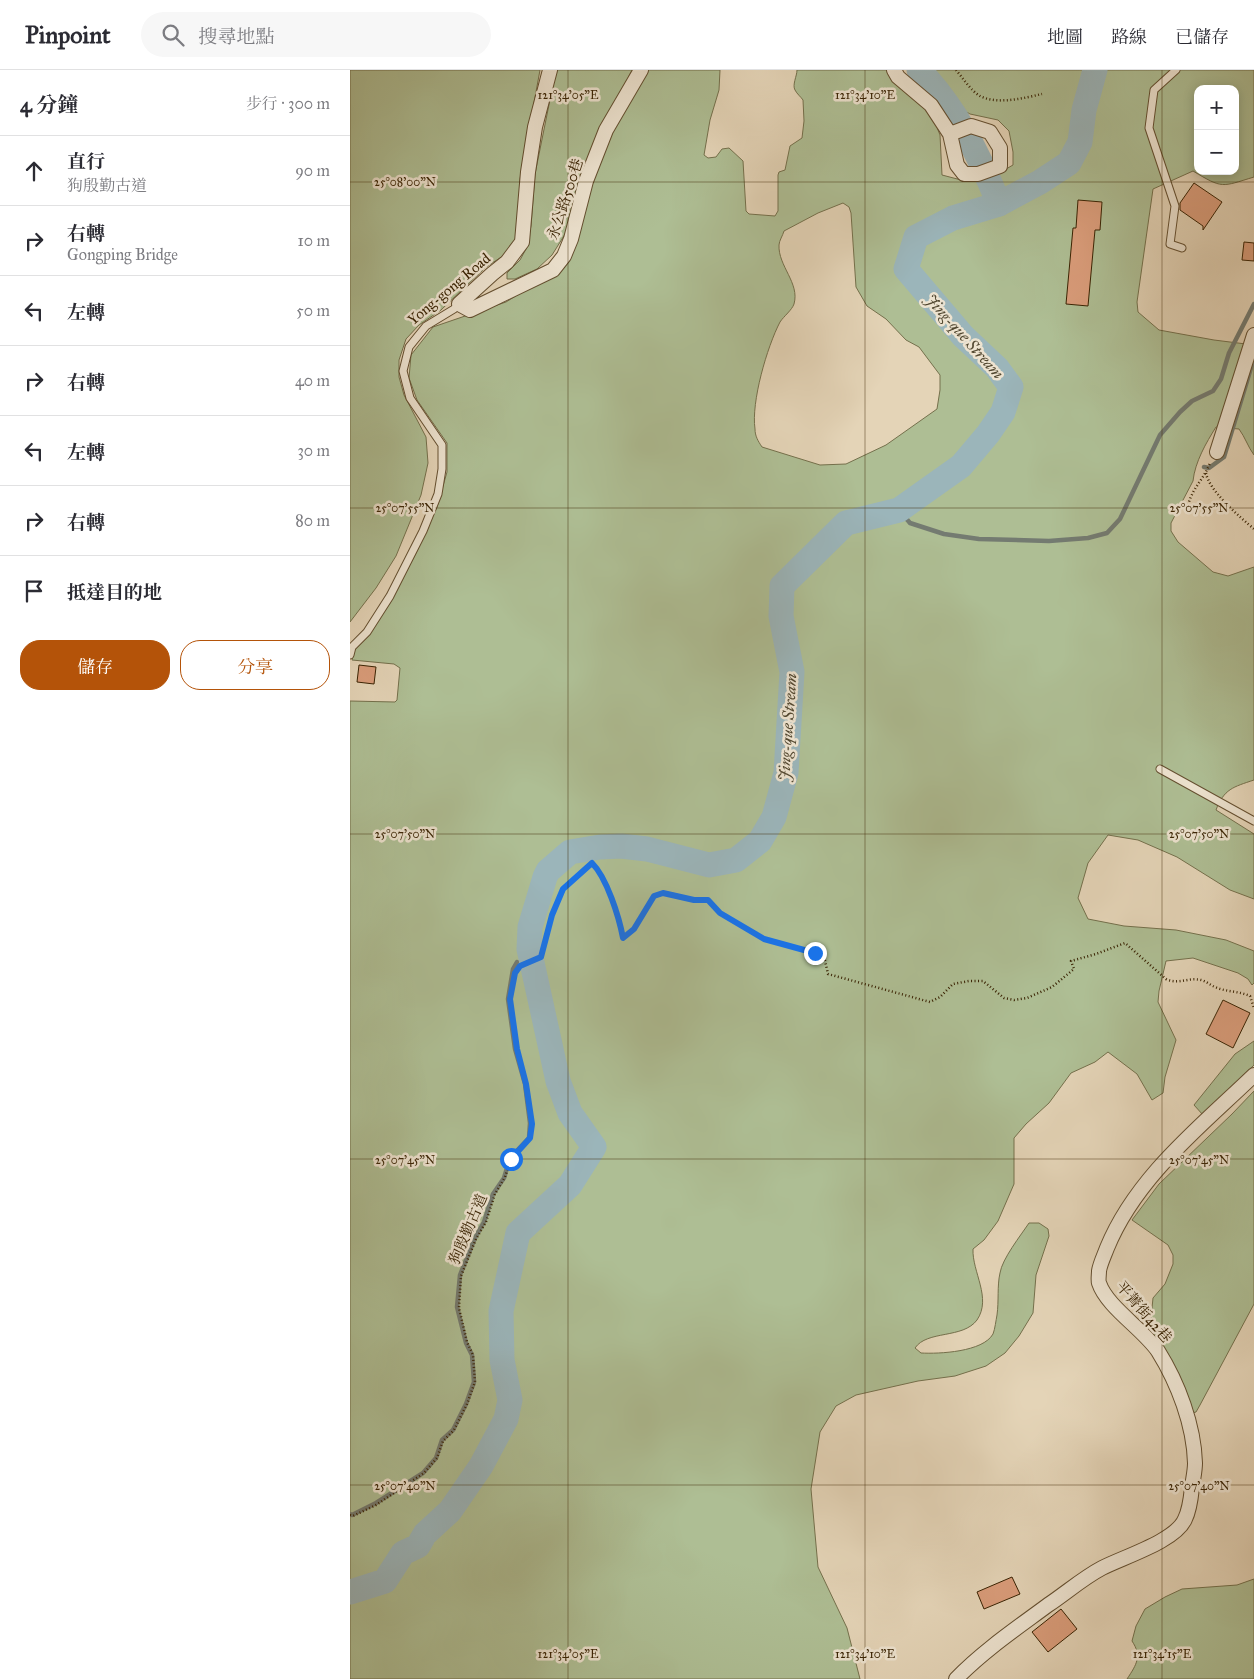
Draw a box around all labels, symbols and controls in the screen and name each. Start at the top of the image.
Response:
search box [141,12,491,57]
text: Pinpoint [25,20,111,50]
icon: search [159,21,187,49]
text: 搜尋地點 [199,25,275,48]
text: 地圖 [1047,26,1083,48]
text: 路線 [1111,26,1147,48]
text: 已儲存 [1175,26,1229,48]
map controls [1194,85,1239,175]
button: + [1194,85,1239,130]
text: 121°34'05"E [538,88,599,102]
text: 121°34'10"E [835,88,895,102]
text: 4 分鐘 [20,92,78,118]
text: 步行 · 300 m [246,94,330,113]
button: − [1194,130,1239,175]
text: 直行 [67,150,105,173]
street label: 永公路500巷 [543,156,587,242]
icon: ahead [20,157,48,185]
text: 90 m [295,161,330,180]
text: 25°08'00"N [374,175,436,189]
text: 狗殷勤古道 [67,176,147,195]
text: 右轉 [67,222,105,245]
icon: right [20,227,48,255]
text: 10 m [298,231,330,250]
text: Gongping Bridge [67,245,178,264]
street label: Yong-gong Road [404,249,494,329]
water label: Jing-que Stream [921,289,1008,383]
icon: left [20,297,48,325]
text: 左轉 [67,301,105,324]
text: 50 m [296,301,330,320]
icon: right [20,367,48,395]
text: 右轉 [67,371,105,394]
text: 40 m [295,371,330,390]
icon: left [20,437,48,465]
text: 左轉 [67,441,105,464]
text: 30 m [297,441,330,460]
text: 25°07'55"N [375,501,435,515]
text: 25°07'55"N [1169,501,1229,515]
icon: right [20,507,48,535]
text: 右轉 [67,511,105,534]
text: 80 m [295,511,330,530]
icon: arrive [20,577,48,605]
text: 抵達目的地 [67,581,162,604]
button: 儲存 [20,640,170,690]
button: 分享 [180,640,330,690]
water label: Jing-que Stream [774,672,801,782]
text: 25°07'50"N [375,827,435,841]
text: 25°07'50"N [1169,827,1229,841]
route end [804,942,827,965]
route start [500,1148,523,1171]
text: 25°07'45"N [375,1153,435,1167]
text: 25°07'45"N [1169,1153,1229,1167]
street label: 狗殷勤古道 [445,1191,491,1267]
street label: 平菁街42巷 [1112,1278,1176,1346]
text: 25°07'40"N [374,1479,436,1493]
text: 25°07'40"N [1168,1479,1230,1493]
text: 121°34'05"E [538,1647,599,1661]
text: 121°34'10"E [835,1647,895,1661]
text: 121°34'15"E [1133,1647,1192,1661]

